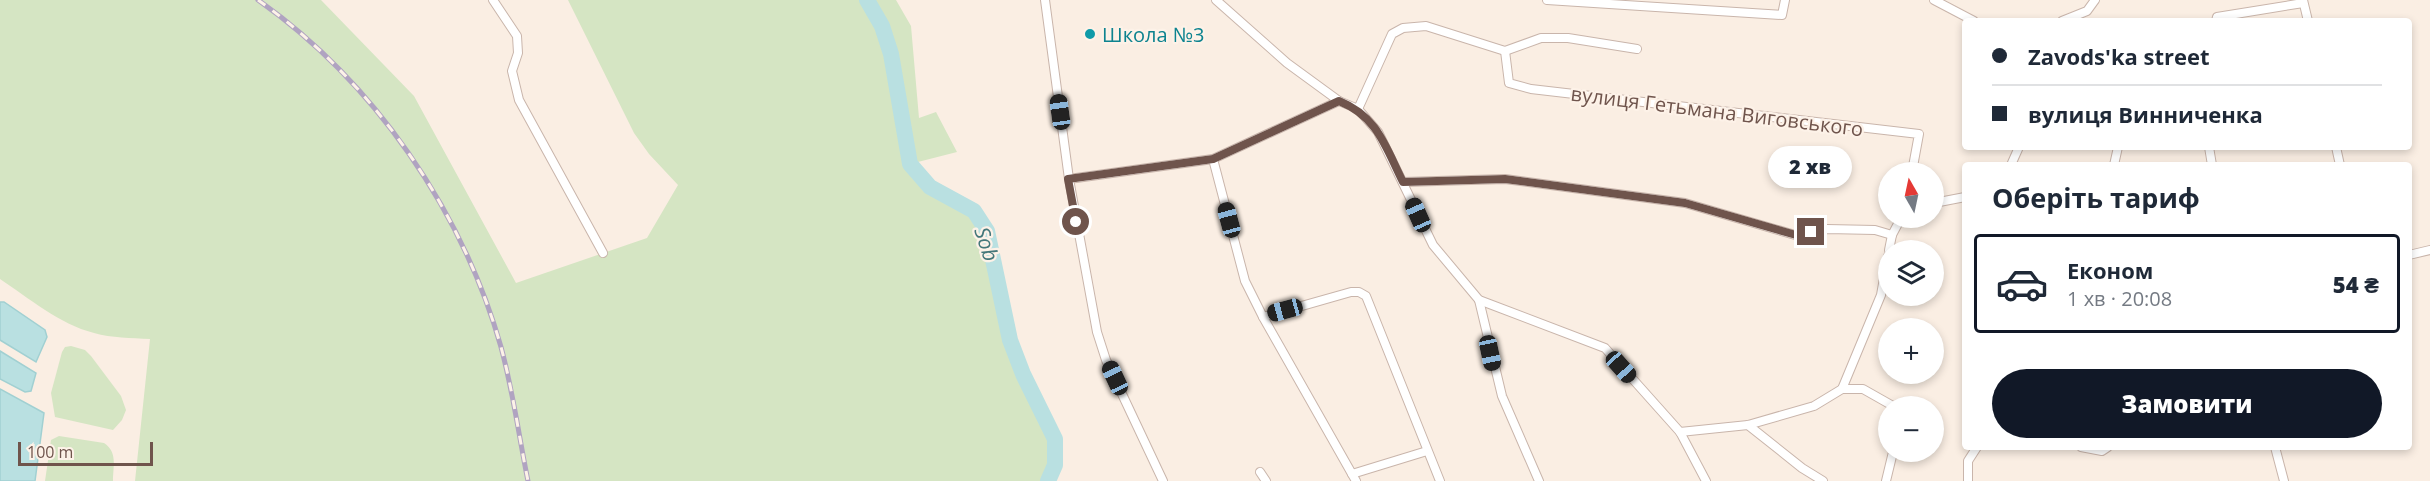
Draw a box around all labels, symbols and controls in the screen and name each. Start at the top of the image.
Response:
place label: Школа №3 [1102,21,1205,48]
marker: Школа №3 [1083,27,1097,41]
text: Zavods'ka street [2028,41,2210,71]
street label: вулиця Гетьмана Виговського [1569,80,1865,142]
car [1049,93,1071,131]
text: вулиця Винниченка [2028,99,2263,129]
callout: 2 хв [1769,145,1853,187]
text: 2 хв [1789,153,1831,180]
north arrow [1878,162,1944,228]
map controls [1878,162,1944,462]
text: Оберіть тариф [1992,179,2200,216]
car [1402,195,1434,235]
car [1216,200,1242,240]
route start [1062,208,1089,235]
route end [1797,218,1824,245]
water label: Sob [968,223,1006,265]
button: layers [1878,240,1944,306]
text: Економ [2067,255,2153,285]
icon: car [1995,257,2049,311]
text: 54 ₴ [2333,269,2379,299]
text: 1 хв · 20:08 [2067,285,2172,312]
car [1265,297,1305,323]
button: + [1878,318,1944,384]
car [1477,334,1503,372]
car [1602,348,1640,386]
car [1099,358,1131,398]
button: Замовити [1992,369,2382,438]
button: − [1878,396,1944,462]
scale bar [18,439,153,466]
text: 100 m [27,441,73,463]

